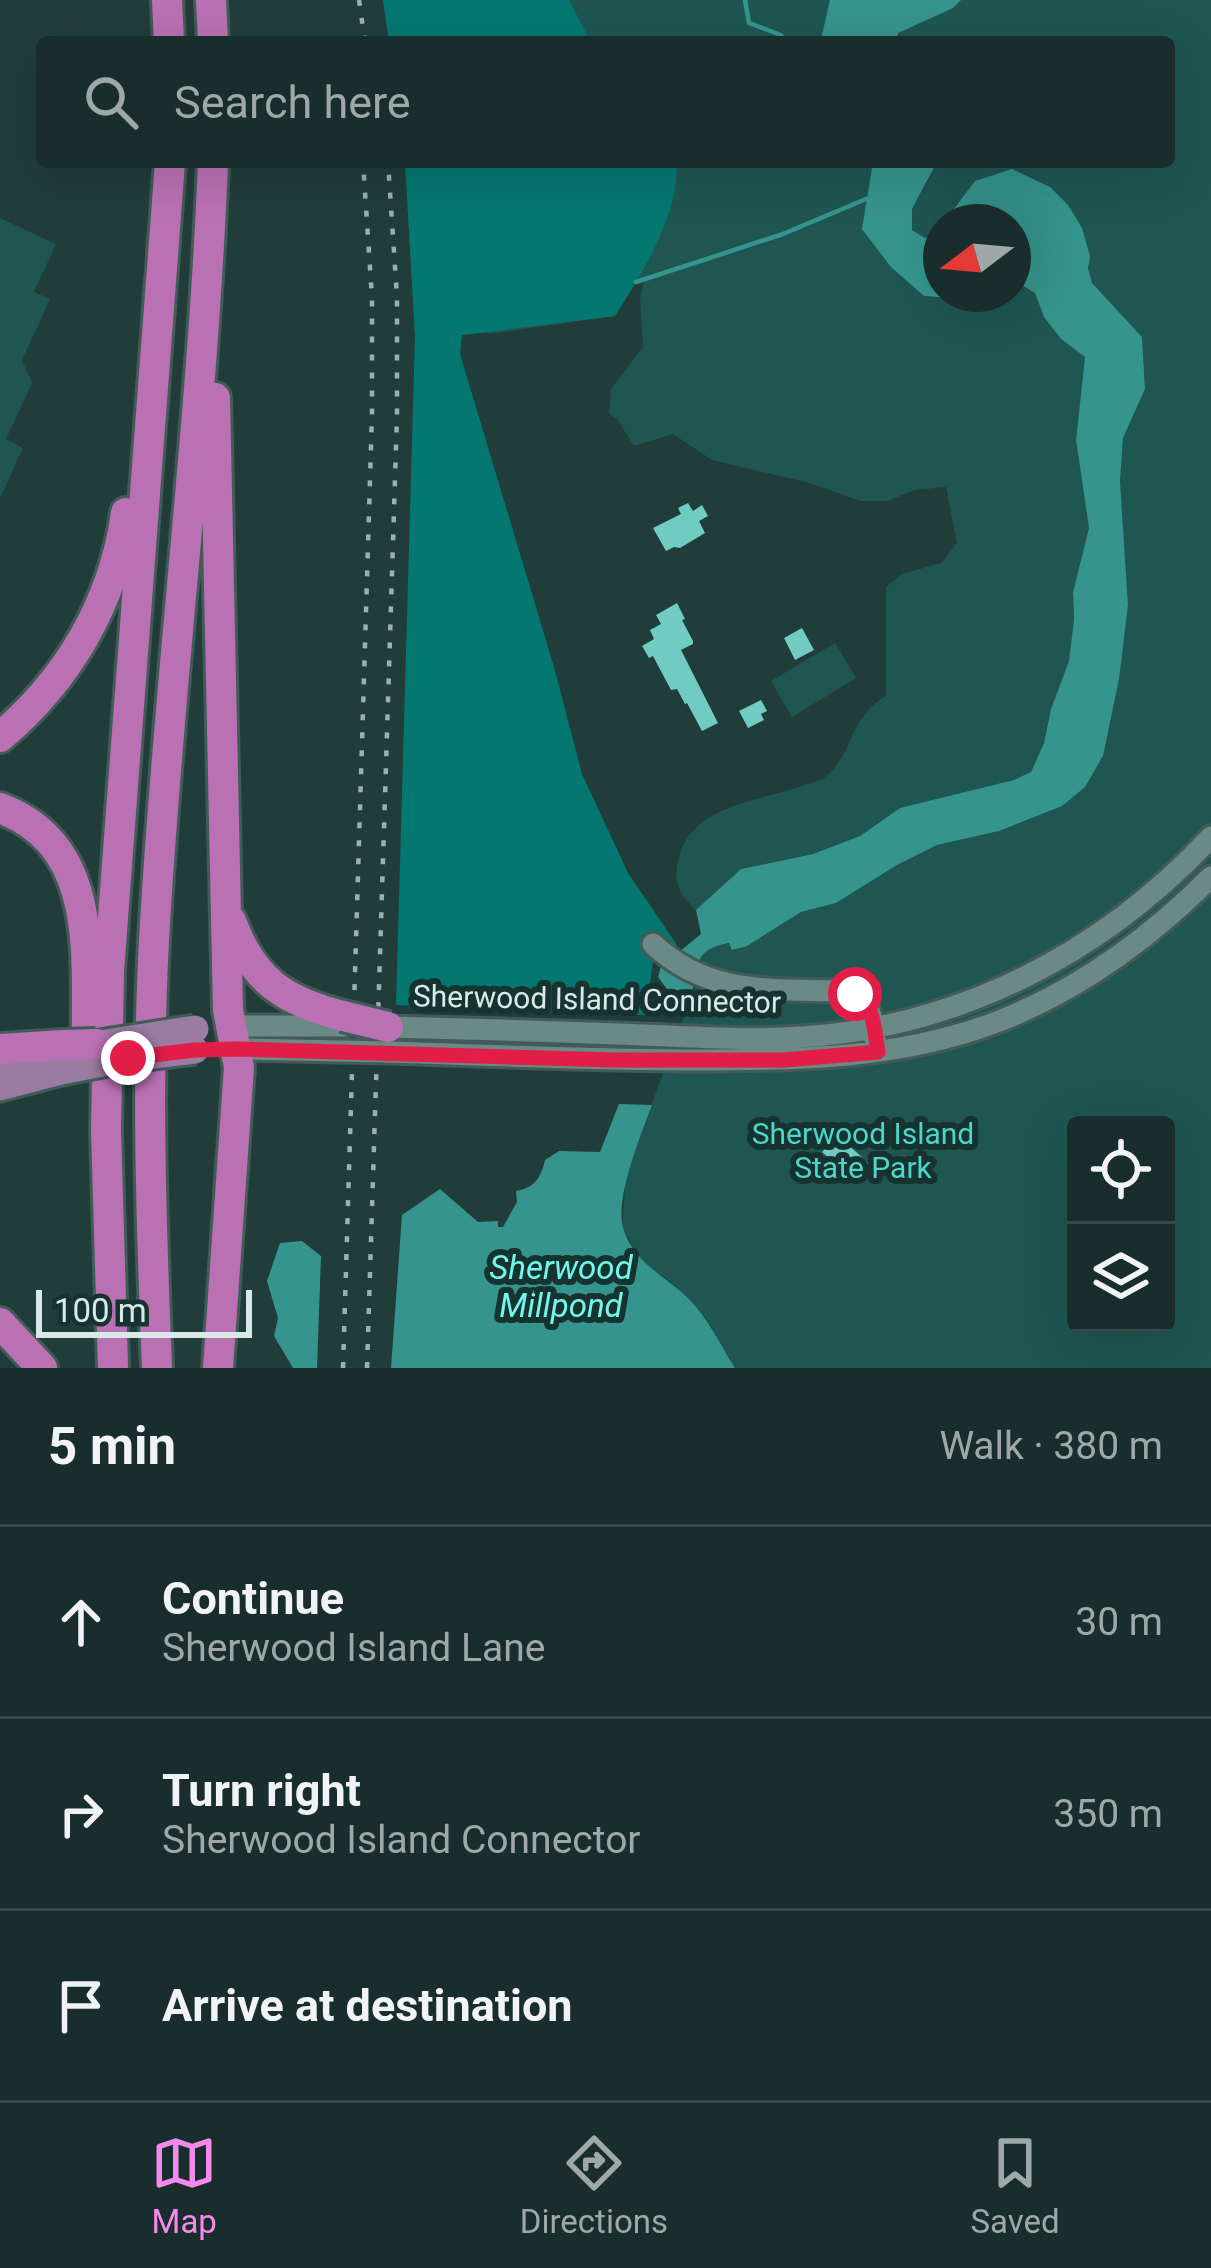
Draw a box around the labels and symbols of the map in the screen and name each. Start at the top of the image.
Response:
north arrow [923,204,1031,312]
route start [828,967,882,1021]
street label: Sherwood Island Connector [413,978,781,1020]
route end [101,1031,155,1085]
park label: Sherwood Island State Park [752,1116,974,1185]
water label: Sherwood Millpond [489,1248,634,1325]
scale bar [36,1284,252,1337]

